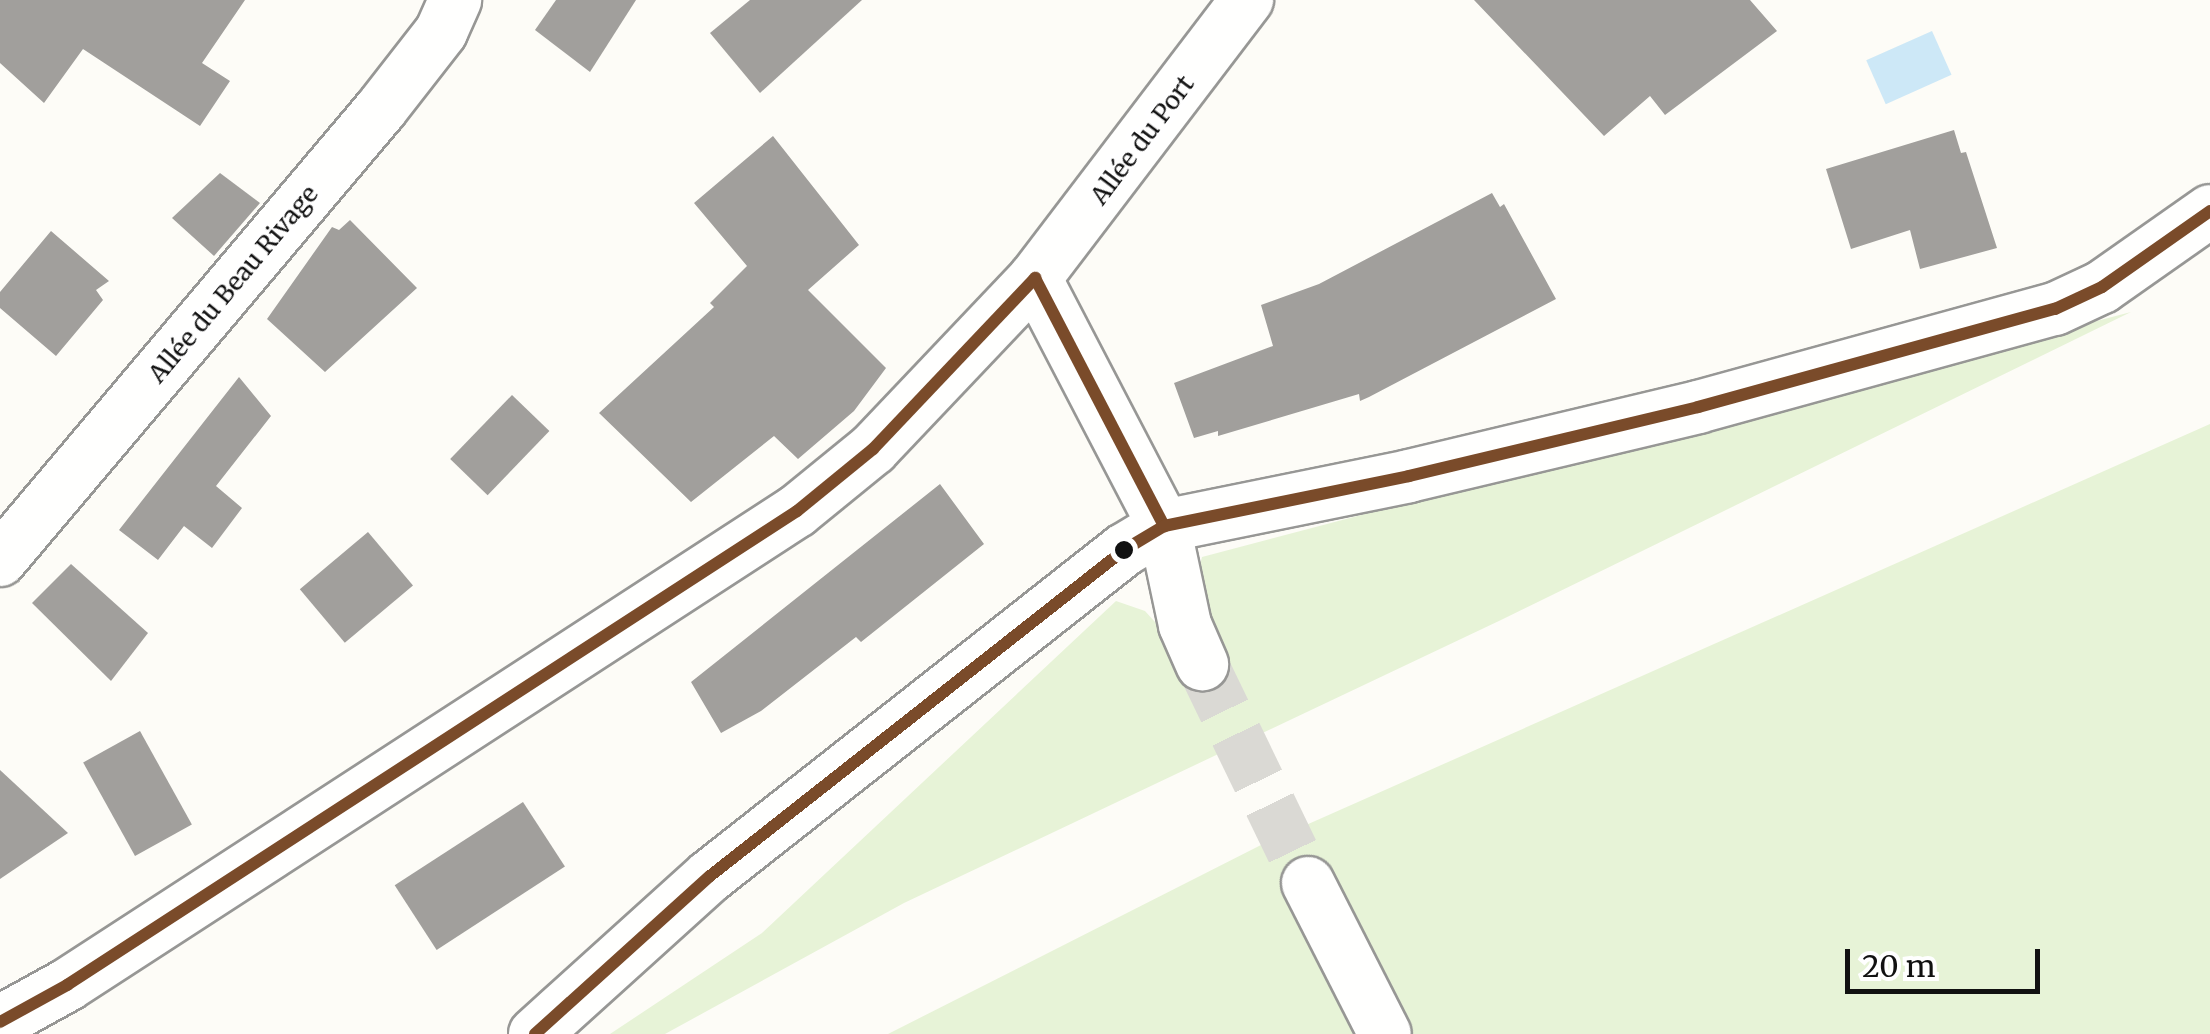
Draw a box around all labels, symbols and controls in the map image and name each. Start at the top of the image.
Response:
street label: Allée du Port [1084,70,1200,210]
street label: Allée du Beau Rivage [142,179,324,389]
unlabelled marker [1114,540,1134,560]
scale bar [1850,929,2045,991]
text: 20 m [1862,947,1935,985]

